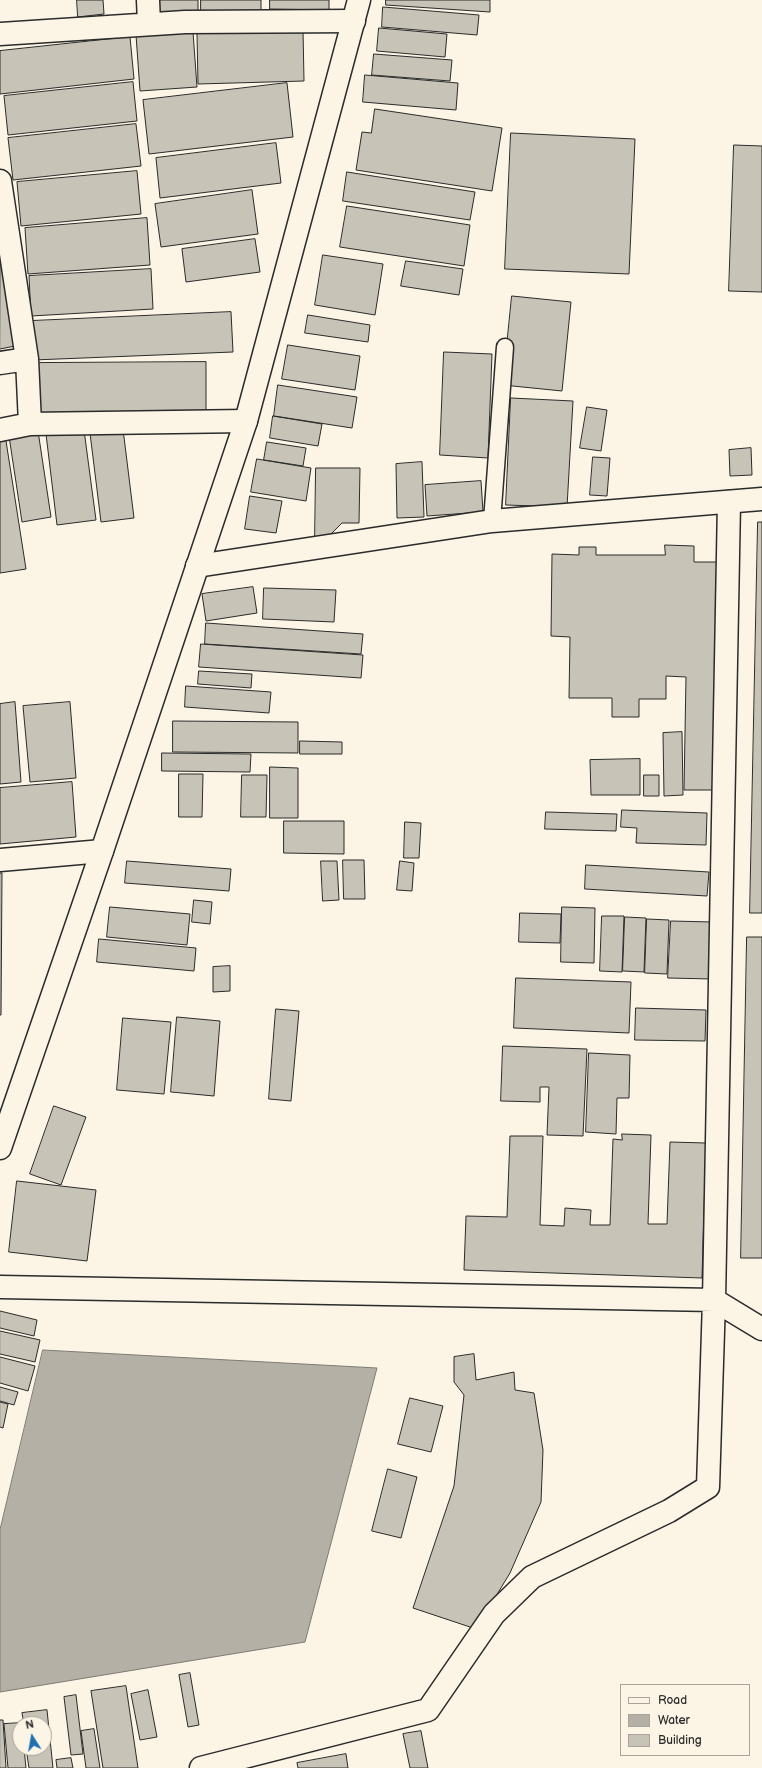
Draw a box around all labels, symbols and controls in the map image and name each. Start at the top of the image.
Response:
legend [620,1684,750,1756]
text: Road [658,1693,687,1708]
text: Water [658,1713,690,1728]
north arrow [12,1716,52,1756]
text: N [25,1718,35,1732]
text: Building [658,1733,702,1748]

